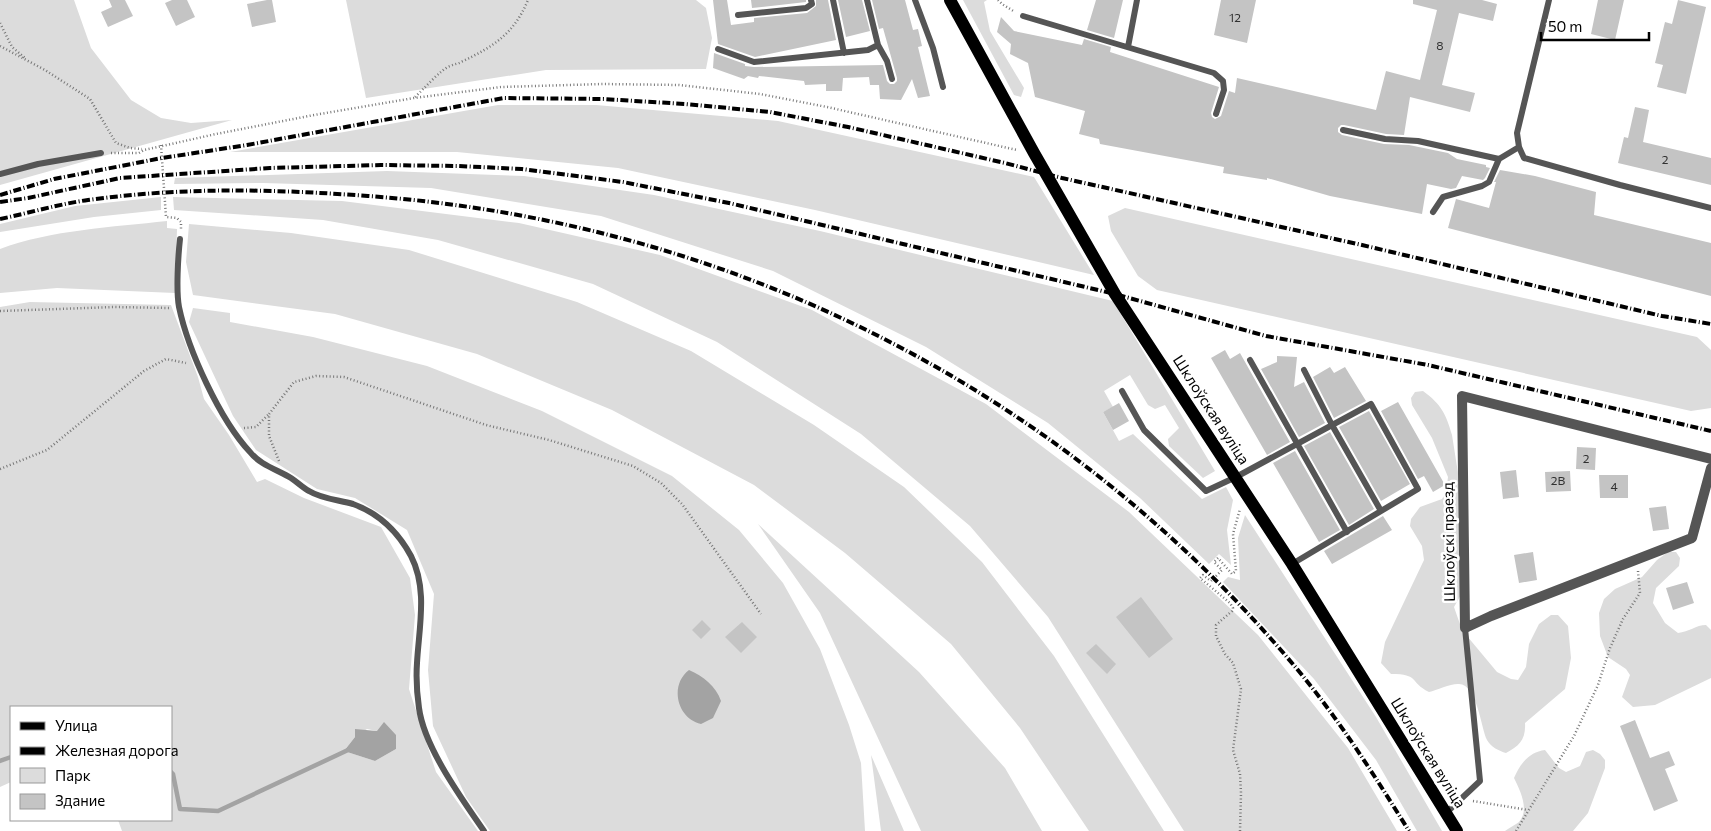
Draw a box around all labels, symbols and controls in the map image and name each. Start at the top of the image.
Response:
house number: 12 [1229,10,1241,24]
scale bar [1541,10,1648,42]
text: 50 m [1548,17,1582,35]
house number: 8 [1436,38,1444,52]
house number: 2 [1662,152,1669,166]
street label: Шклоўская вуліца [1170,351,1254,468]
house number: 2 [1583,451,1590,465]
house number: 2В [1551,473,1565,487]
house number: 4 [1610,479,1618,493]
street label: Шклоўскі праезд [1438,482,1458,602]
street label: Шклоўская вуліца [1388,694,1470,811]
legend [10,706,172,821]
text: Улица [55,716,97,734]
text: Железная дорога [55,741,179,759]
text: Парк [55,766,91,784]
text: Здание [55,791,105,809]

